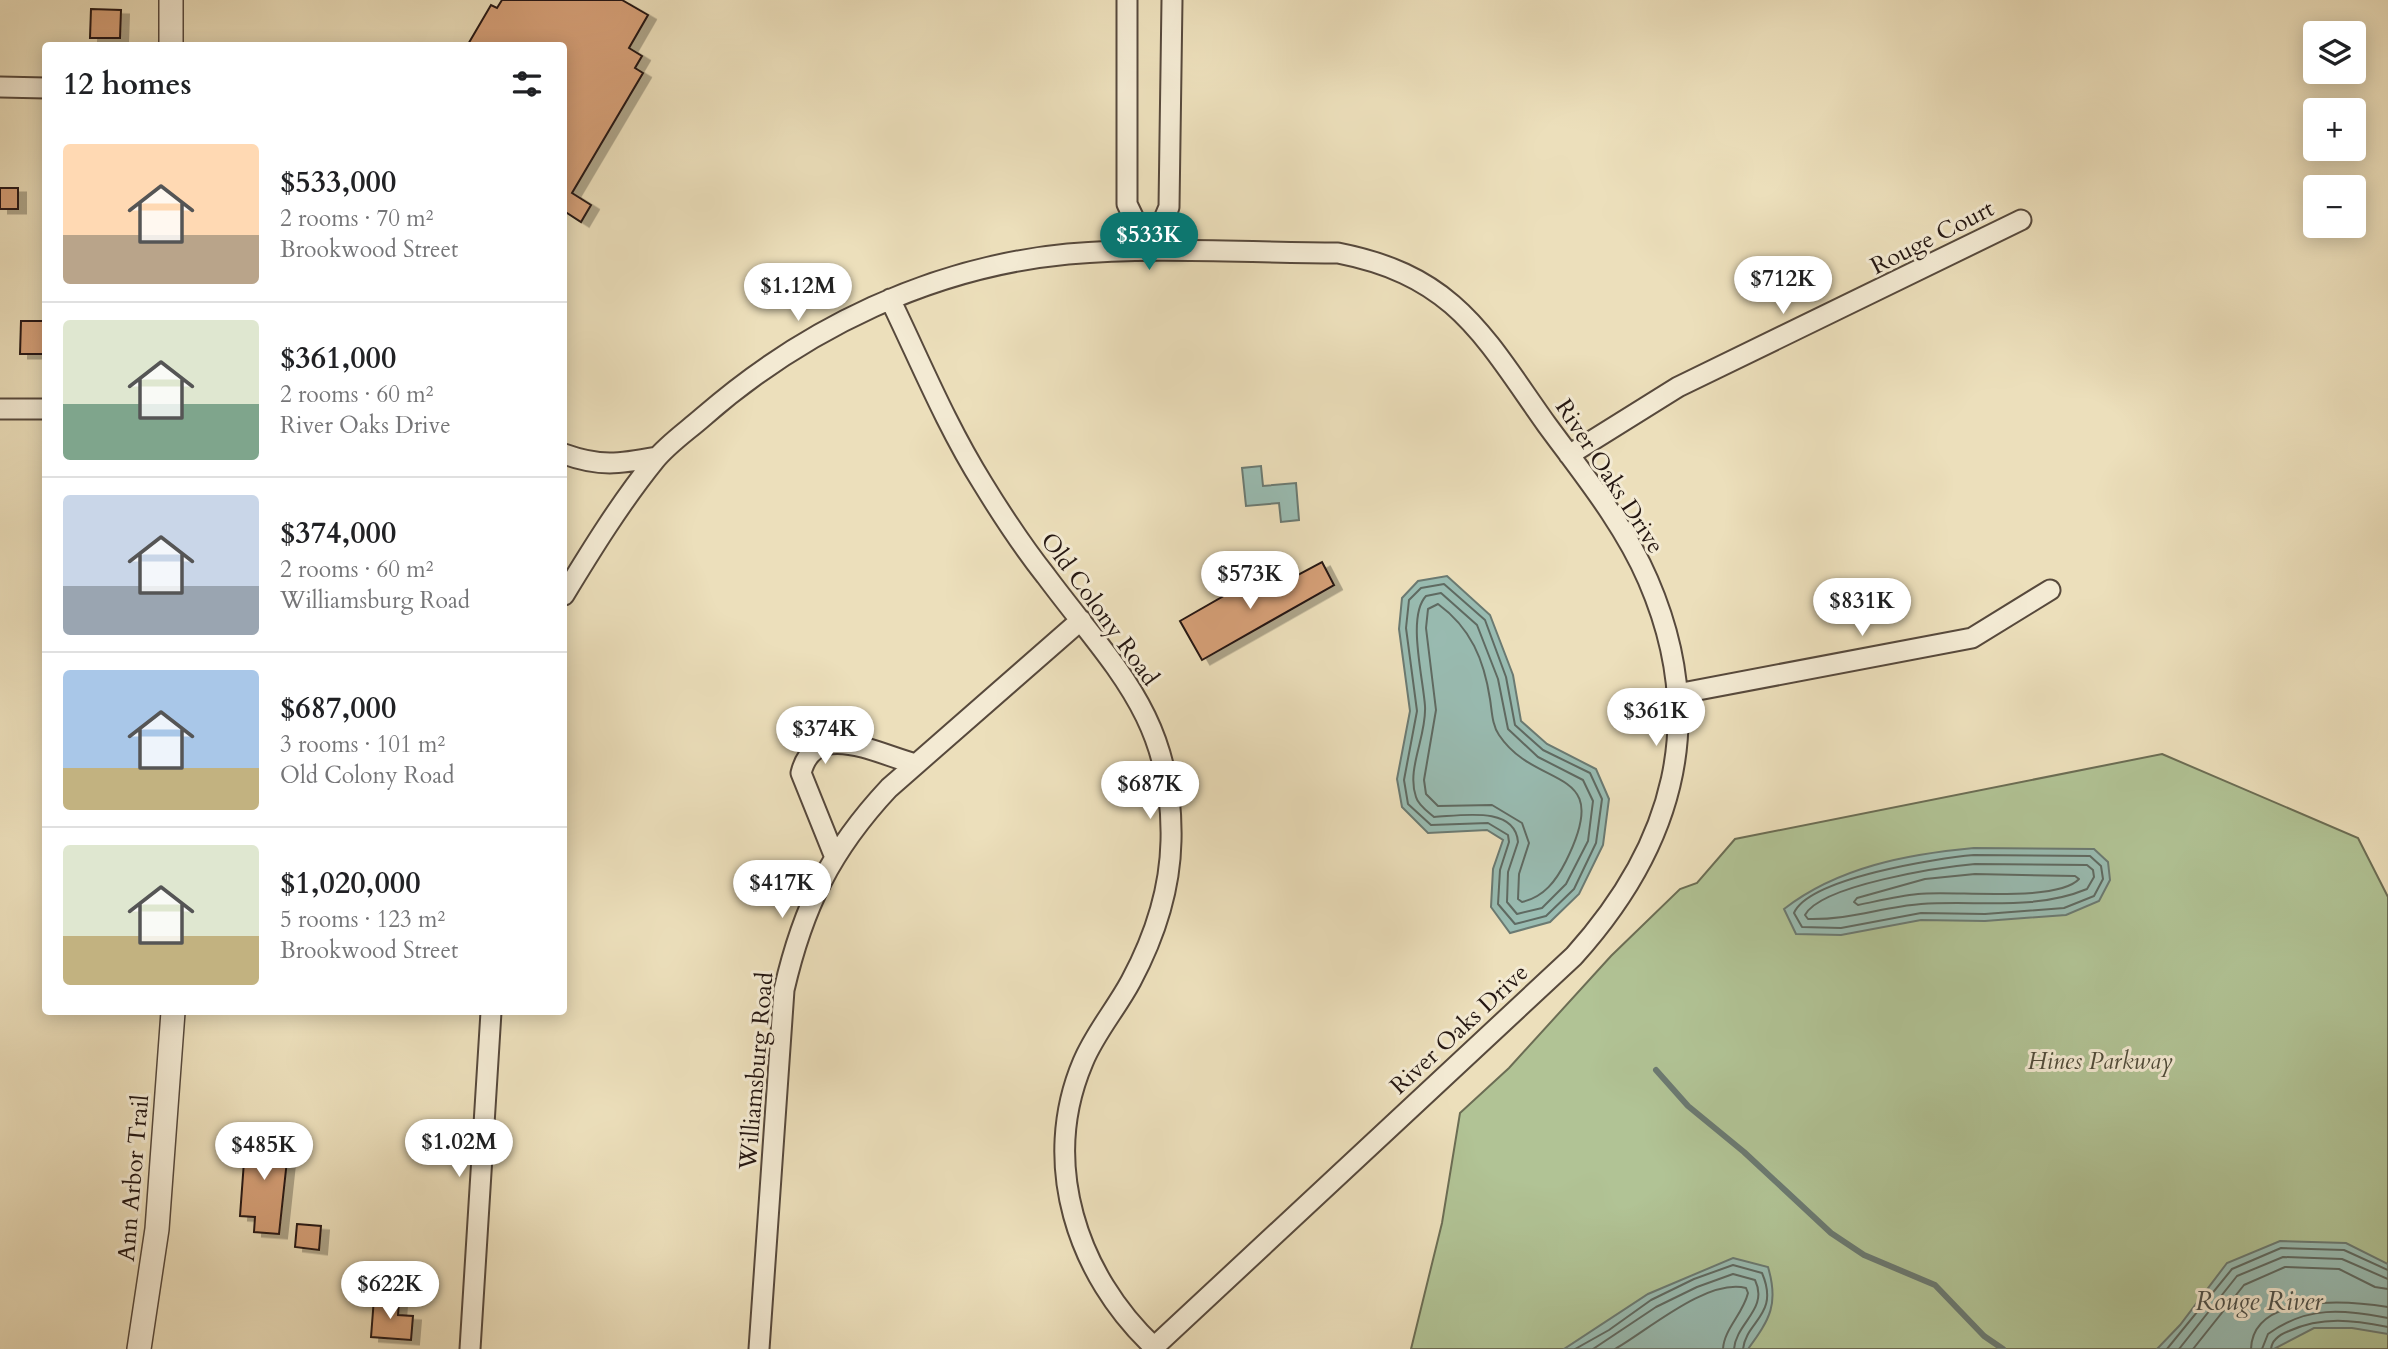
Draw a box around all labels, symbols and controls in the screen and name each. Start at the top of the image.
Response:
map controls [2303,21,2366,238]
button: layers [2303,21,2366,84]
text: 12 homes [63,64,192,105]
icon: filters [508,65,546,103]
button: + [2303,98,2366,161]
text: $533,000 [280,162,396,203]
icon: home [119,172,203,256]
button: − [2303,175,2366,238]
street label: Rouge Court [1865,192,2000,283]
text: 2 rooms · 70 m² [280,203,433,234]
pin: $533K [1100,212,1198,272]
text: $533K [1116,219,1182,250]
text: Brookwood Street [280,234,458,265]
pin: $712K [1734,256,1832,316]
text: $712K [1750,263,1816,294]
pin: $1.12M [741,264,855,323]
text: $1.12M [760,270,836,301]
text: $361,000 [280,338,396,379]
icon: home [119,348,203,432]
text: 2 rooms · 60 m² [280,379,433,410]
street label: River Oaks Drive [1547,393,1672,560]
text: River Oaks Drive [280,410,451,441]
text: $374,000 [280,513,396,554]
icon: home [119,523,203,607]
street label: Old Colony Road [1033,526,1167,693]
pin: $573K [1201,552,1299,611]
text: 2 rooms · 60 m² [280,554,433,585]
text: $573K [1217,558,1283,589]
pin: $831K [1813,578,1911,638]
text: Williamsburg Road [280,585,470,616]
text: $831K [1829,585,1895,616]
text: $687,000 [280,688,396,729]
pin: $361K [1607,688,1705,748]
text: $361K [1623,695,1689,726]
icon: home [119,698,203,782]
pin: $374K [776,706,874,766]
text: $374K [792,713,858,744]
text: 3 rooms · 101 m² [280,729,445,760]
text: Old Colony Road [280,760,454,791]
pin: $687K [1101,762,1199,821]
text: $687K [1117,768,1183,799]
pin: $417K [733,860,831,920]
text: $1,020,000 [280,863,421,904]
text: $417K [749,867,815,898]
icon: home [119,873,203,957]
text: 5 rooms · 123 m² [280,904,445,935]
text: Brookwood Street [280,935,458,966]
street label: River Oaks Drive [1383,957,1536,1102]
street label: Williamsburg Road [731,971,782,1172]
park label: Hines Parkway [2027,1045,2173,1078]
street label: Ann Arbor Trail [110,1093,157,1263]
pin: $1.02M [402,1120,516,1179]
pin: $485K [215,1122,313,1182]
text: $1.02M [421,1126,497,1157]
text: $485K [231,1129,297,1160]
pin: $622K [341,1262,439,1321]
text: $622K [357,1268,423,1299]
water label: Rouge River [2195,1284,2324,1319]

